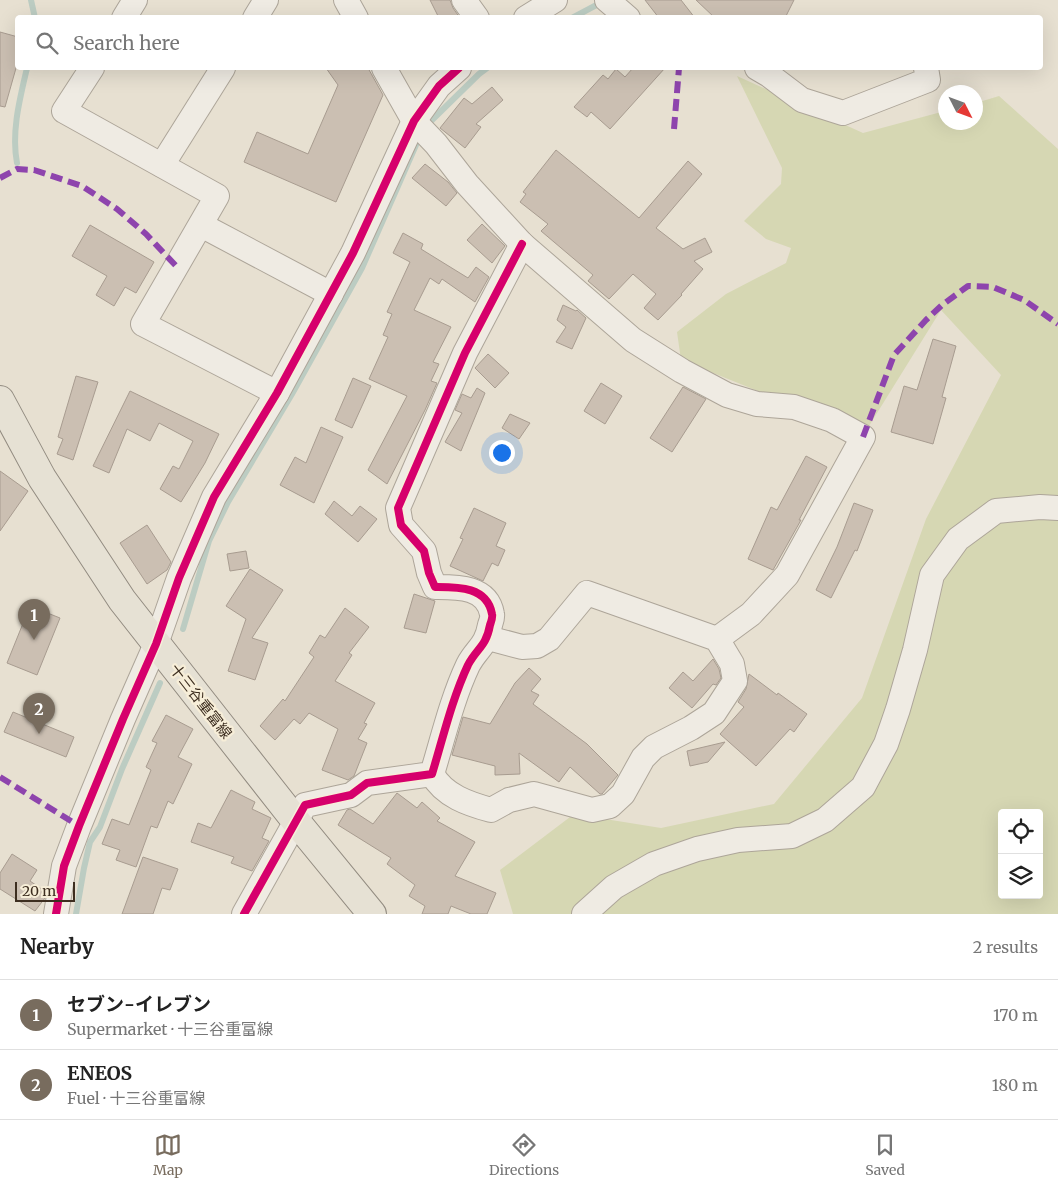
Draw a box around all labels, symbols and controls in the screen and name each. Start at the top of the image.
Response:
search box [15,15,1043,70]
icon: search [33,29,61,57]
text: Search here [73,31,180,55]
north arrow [938,85,983,130]
your location [489,440,515,466]
pin: 1 [18,599,50,640]
street label: 十三谷重富線 [166,660,236,742]
pin: 2 [23,693,55,734]
map controls [998,809,1043,899]
button: locate [998,809,1043,854]
button: layers [998,854,1043,899]
scale bar [15,879,75,902]
text: 20 m [22,882,56,900]
text: Nearby [20,933,94,960]
text: 2 results [973,937,1038,957]
text: セブン-イレブン [67,992,211,1016]
text: 1 [32,1005,40,1025]
text: 170 m [993,1005,1038,1025]
text: Supermarket · 十三谷重富線 [67,1019,273,1039]
text: ENEOS [67,1061,132,1085]
text: 2 [31,1075,41,1095]
text: 180 m [992,1075,1038,1095]
text: Fuel · 十三谷重富線 [67,1088,205,1108]
tab: Map [153,1131,183,1179]
tab: Directions [489,1131,559,1179]
tab: Saved [865,1131,905,1179]

